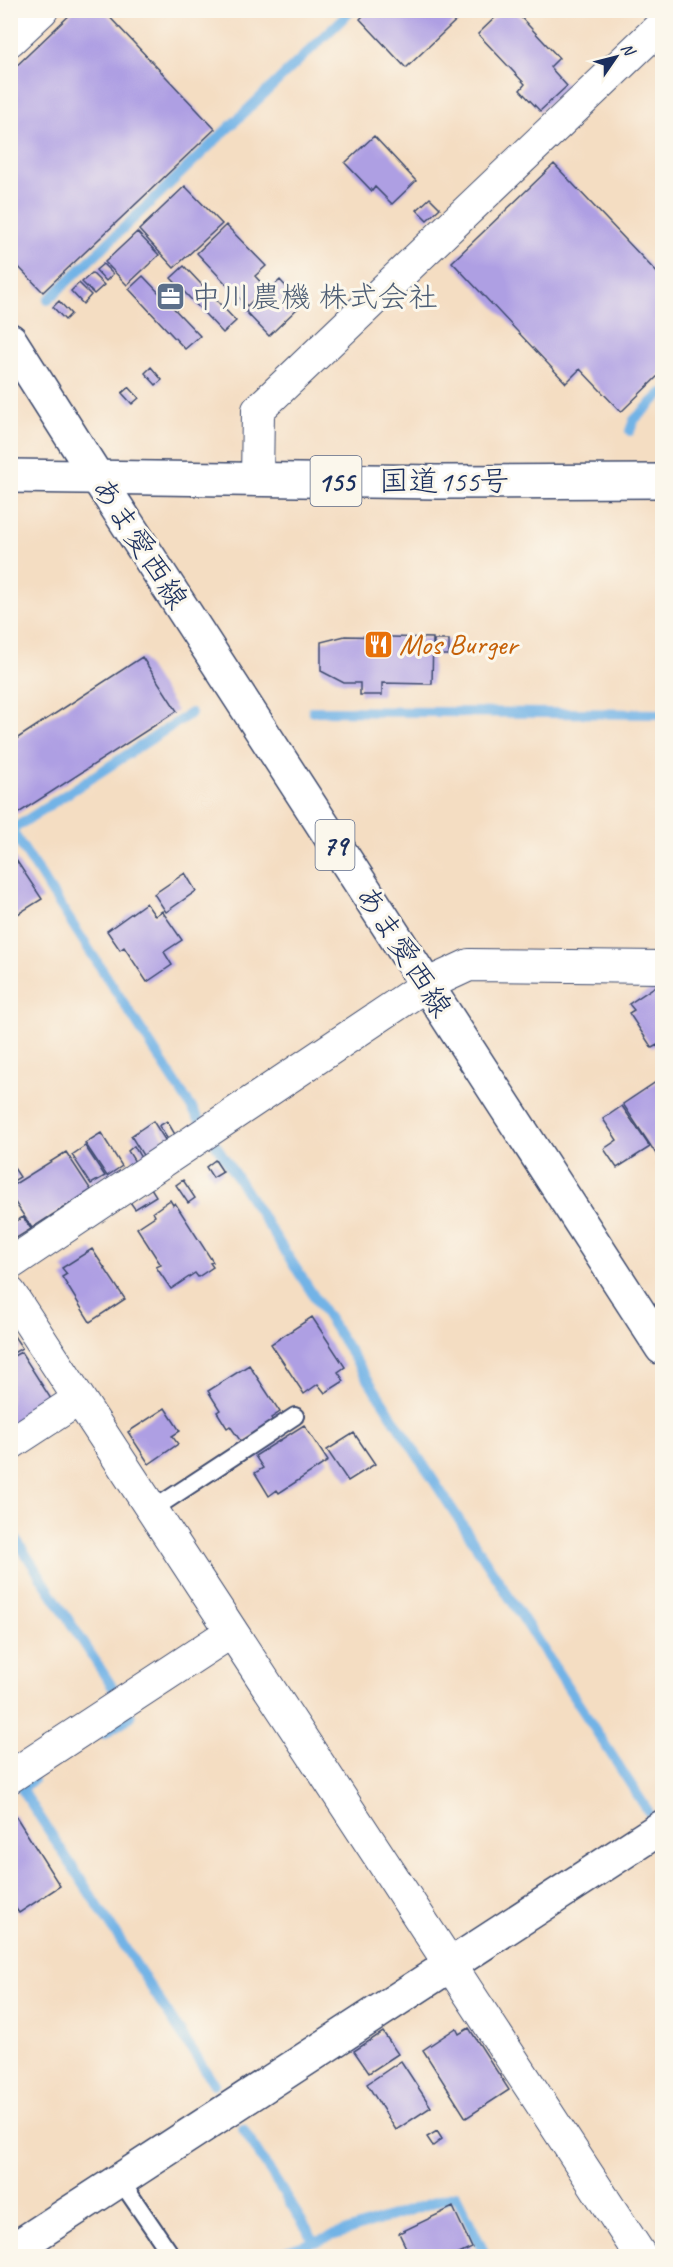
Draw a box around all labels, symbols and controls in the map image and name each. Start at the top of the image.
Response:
north arrow [586,27,646,87]
text: N [616,39,640,61]
place label: 中川農機 株式会社 [191,278,438,316]
office icon: 中川農機 株式会社 [154,281,186,313]
road number: 155 [310,456,362,506]
street label: 国道155号 [379,462,509,500]
street label: あま愛西線 [83,470,197,616]
place label: Mos Burger [399,625,520,663]
restaurant icon: Mos Burger [362,628,394,660]
road number: 79 [316,820,354,870]
street label: あま愛西線 [347,878,461,1024]

